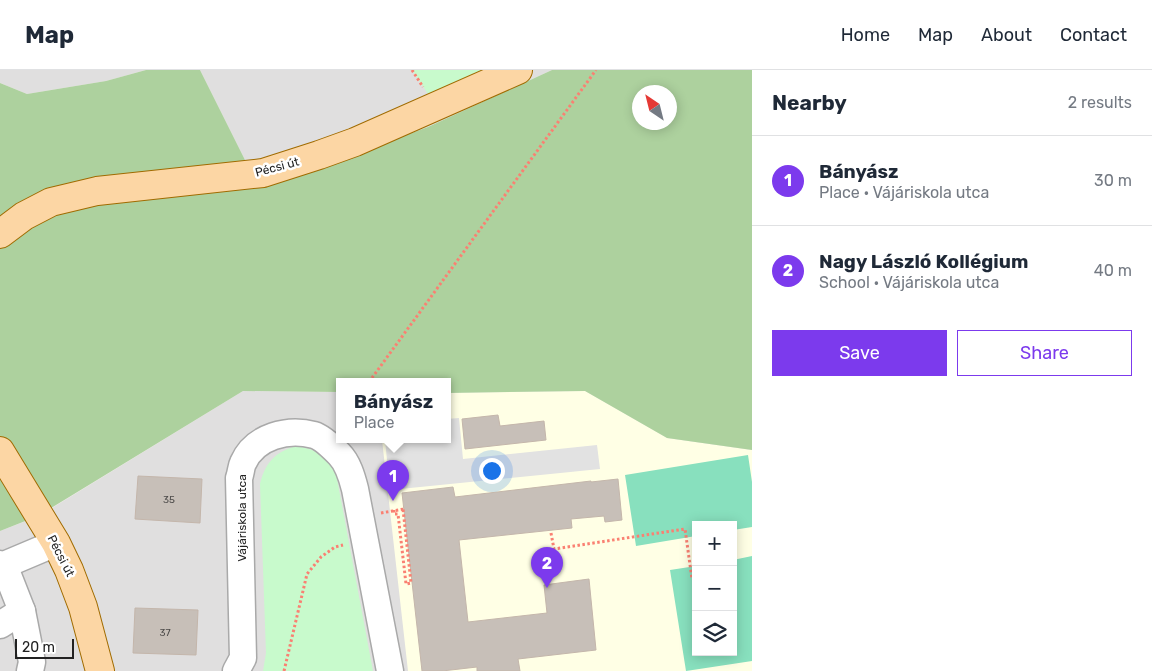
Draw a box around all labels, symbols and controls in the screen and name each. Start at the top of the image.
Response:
text: Map [25,21,74,49]
text: Home [841,24,890,46]
text: Map [918,24,953,46]
text: About [981,24,1032,46]
text: Contact [1060,24,1127,46]
north arrow [632,85,677,130]
text: Nearby [772,90,847,115]
text: 2 results [1068,93,1132,112]
street label: Pécsi út [254,154,301,180]
text: Bányász [819,160,899,183]
text: 1 [784,171,792,190]
text: 30 m [1094,171,1132,190]
text: Place · Vájáriskola utca [819,183,989,202]
text: Nagy László Kollégium [819,250,1028,273]
text: 2 [783,261,793,280]
text: 40 m [1094,261,1132,280]
text: School · Vájáriskola utca [819,273,999,292]
button: Save [772,330,947,376]
button: Share [957,330,1132,376]
popup [336,378,451,443]
text: Bányász [354,390,433,413]
text: Place [354,413,395,432]
your location [479,458,505,484]
pin: 1 [377,460,409,501]
street label: Vájáriskola utca [235,474,249,562]
house number: 35 [163,494,175,506]
map controls [692,521,737,656]
button: + [692,521,737,566]
street label: Pécsi út [45,533,78,579]
pin: 2 [531,547,563,588]
button: − [692,566,737,611]
button: layers [692,611,737,656]
house number: 37 [159,627,171,639]
scale bar [15,636,74,659]
text: 20 m [22,639,55,656]

